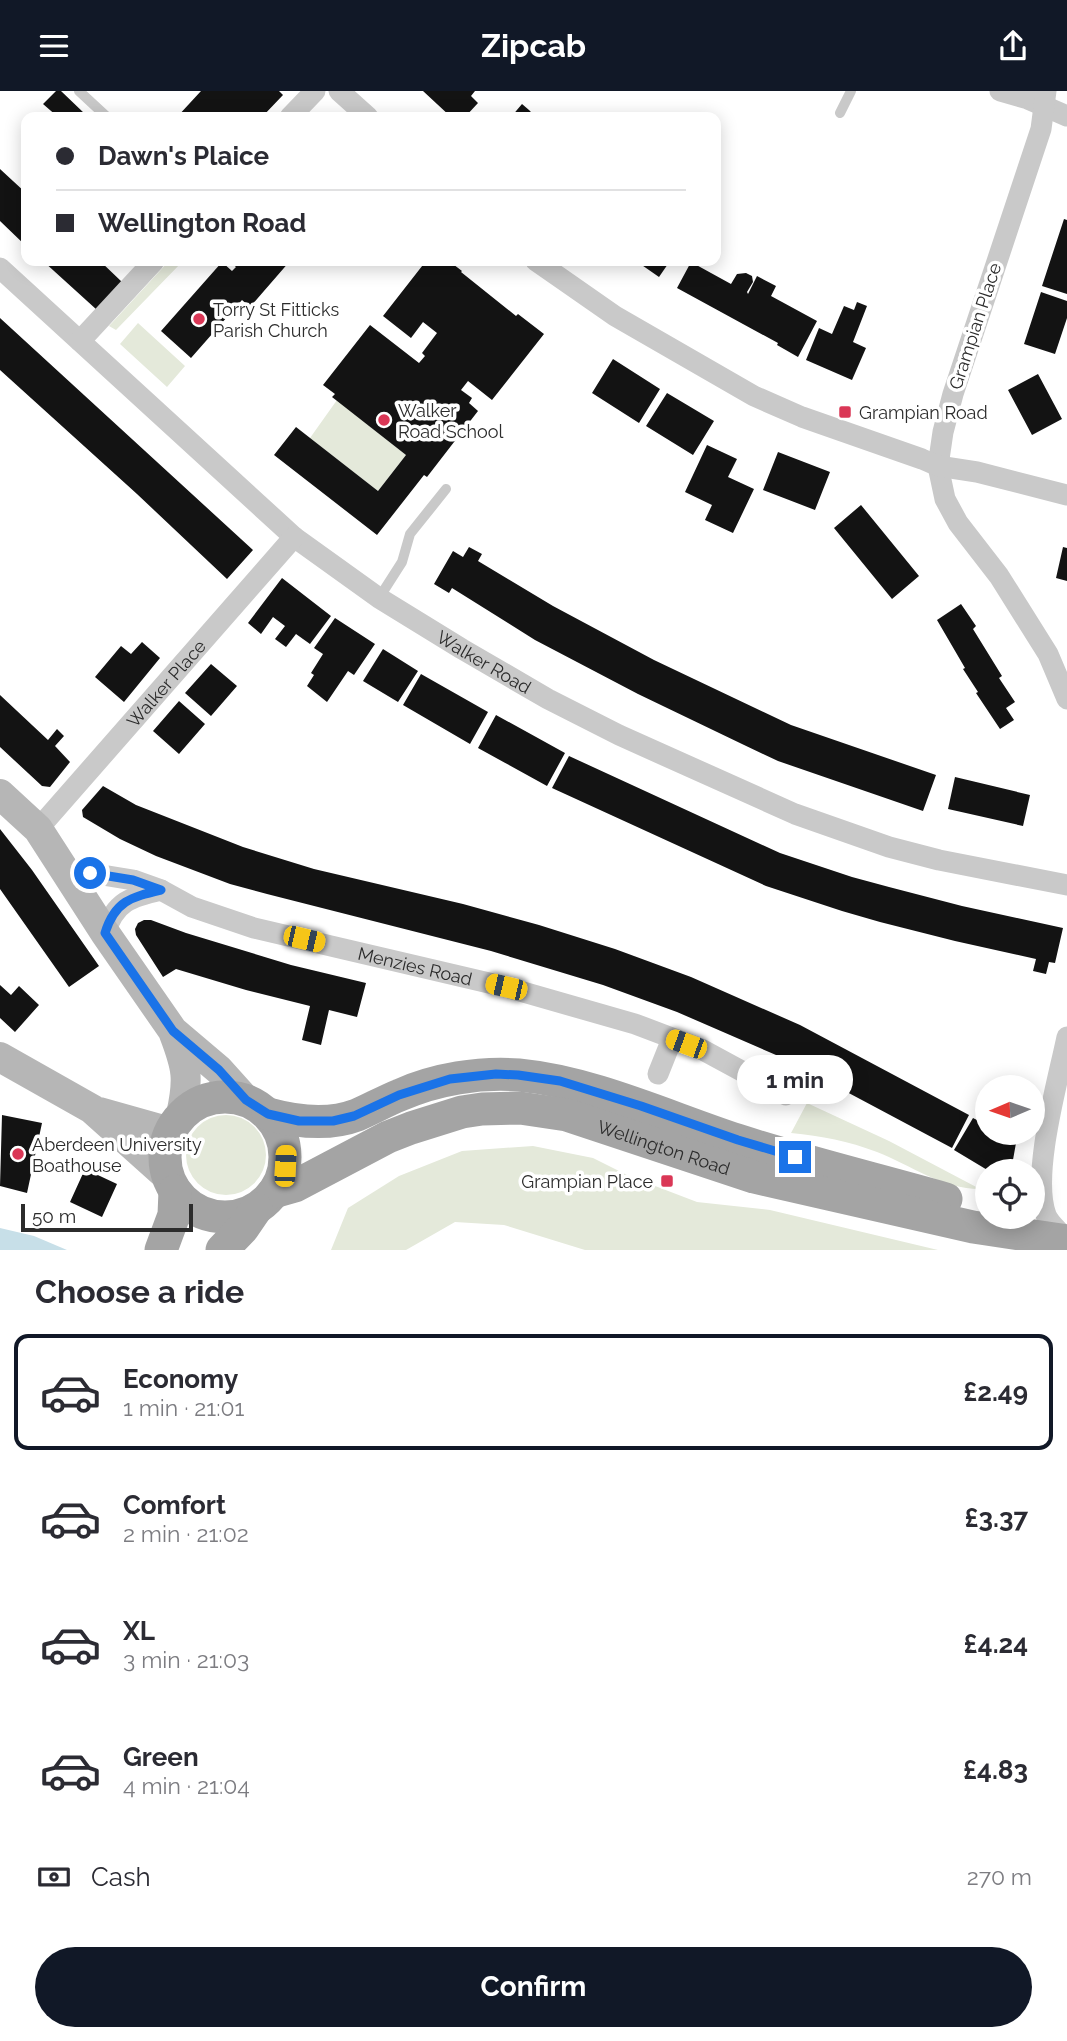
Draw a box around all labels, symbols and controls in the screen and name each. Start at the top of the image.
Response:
icon: menu [35,27,73,65]
text: Zipcab [481,27,586,64]
icon: share [994,27,1032,65]
text: Dawn's Plaice [98,141,269,171]
text: Wellington Road [98,208,306,238]
street label: Grampian Place [945,260,1005,392]
place label: Torry St Fitticks Parish Church [213,299,339,341]
marker: Torry St Fitticks Parish Church [191,311,207,327]
place label: Walker Road School [398,400,503,442]
place label: Grampian Road [859,402,988,423]
marker: Grampian Road [837,404,853,420]
marker: Walker Road School [376,412,392,428]
street label: Walker Road [433,626,535,698]
street label: Walker Place [122,635,210,731]
route start [74,857,106,889]
car [282,924,327,954]
street label: Menzies Road [356,942,474,989]
car [484,972,529,1002]
car [663,1027,710,1061]
callout: 1 min [737,1055,853,1105]
text: 1 min [766,1066,824,1093]
north arrow [975,1075,1045,1145]
map controls [975,1075,1045,1229]
street label: Wellington Road [595,1115,733,1179]
place label: Aberdeen University Boathouse [32,1134,202,1176]
route end [779,1141,811,1173]
car [274,1144,297,1188]
marker: Aberdeen University Boathouse [10,1146,26,1162]
button: locate [975,1159,1045,1229]
place label: Grampian Place [521,1171,653,1192]
marker: Grampian Place [659,1173,675,1189]
scale bar [21,1201,192,1233]
text: 50 m [32,1205,76,1227]
text: Choose a ride [35,1273,244,1310]
icon: car [39,1361,102,1424]
text: Economy [123,1364,238,1394]
text: £2.49 [963,1377,1028,1407]
text: 1 min · 21:01 [123,1394,244,1421]
icon: car [39,1487,102,1550]
text: Comfort [123,1490,226,1520]
text: £3.37 [964,1503,1028,1533]
text: 2 min · 21:02 [123,1520,249,1547]
icon: car [39,1613,102,1676]
text: XL [123,1616,155,1646]
text: £4.24 [964,1629,1028,1659]
text: 3 min · 21:03 [123,1646,249,1673]
icon: car [39,1739,102,1802]
text: Green [123,1742,199,1772]
text: £4.83 [963,1755,1028,1785]
text: 4 min · 21:04 [123,1772,250,1799]
icon: cash [35,1858,73,1896]
text: Cash [91,1862,151,1892]
text: 270 m [967,1863,1032,1890]
button: Confirm [35,1947,1032,2027]

